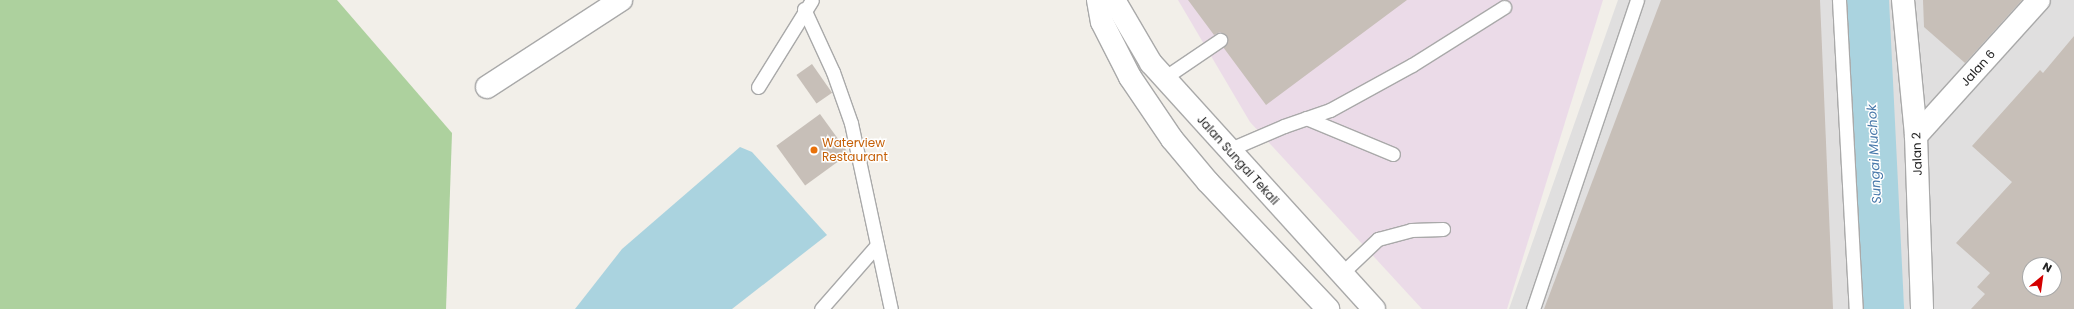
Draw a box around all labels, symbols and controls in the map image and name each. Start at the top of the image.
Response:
street label: Jalan 6 [1958,47,1998,89]
water label: Sungai Muchok [1865,104,1885,204]
street label: Jalan Sungai Tekali [1194,112,1282,208]
street label: Jalan 2 [1909,132,1925,176]
place label: Waterview Restaurant [822,136,888,164]
marker: Waterview Restaurant [809,145,819,155]
north arrow [2022,257,2062,297]
text: N [2040,258,2055,276]

